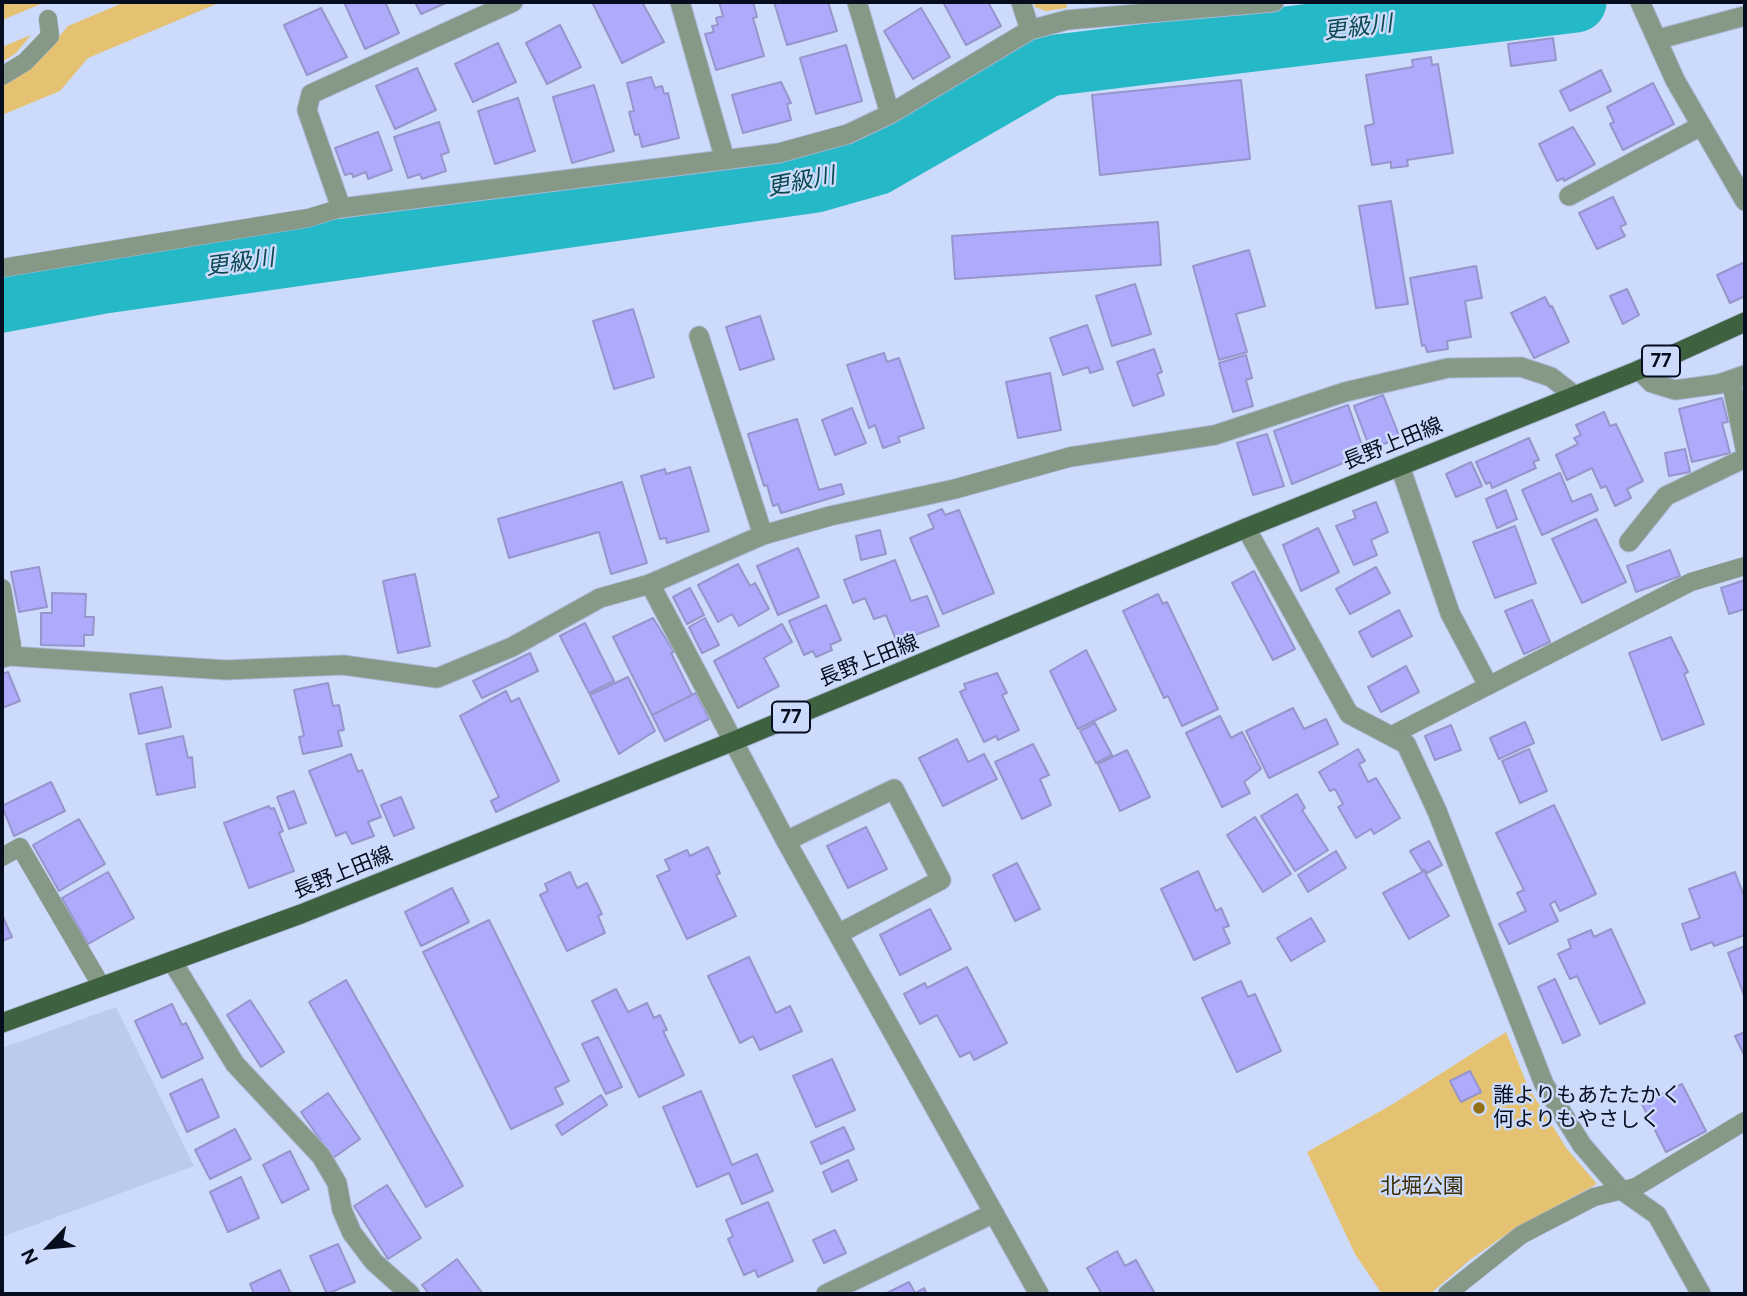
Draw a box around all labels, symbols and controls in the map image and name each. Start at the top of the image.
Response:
water label: 更級川 [1322,10,1394,46]
water label: 更級川 [765,162,837,202]
water label: 更級川 [204,245,276,281]
road number: 77 [1642,346,1680,376]
street label: 長野上田線 [1340,413,1446,475]
street label: 長野上田線 [816,630,922,692]
road number: 77 [772,702,810,732]
street label: 長野上田線 [290,842,396,904]
place label: 誰よりもあたたかく 何よりもやさしく [1493,1083,1682,1133]
marker: 誰よりもあたたかく 何よりもやさしく [1471,1100,1487,1116]
park label: 北堀公園 [1380,1174,1464,1200]
north arrow [14,1212,84,1282]
text: N [16,1245,43,1268]

